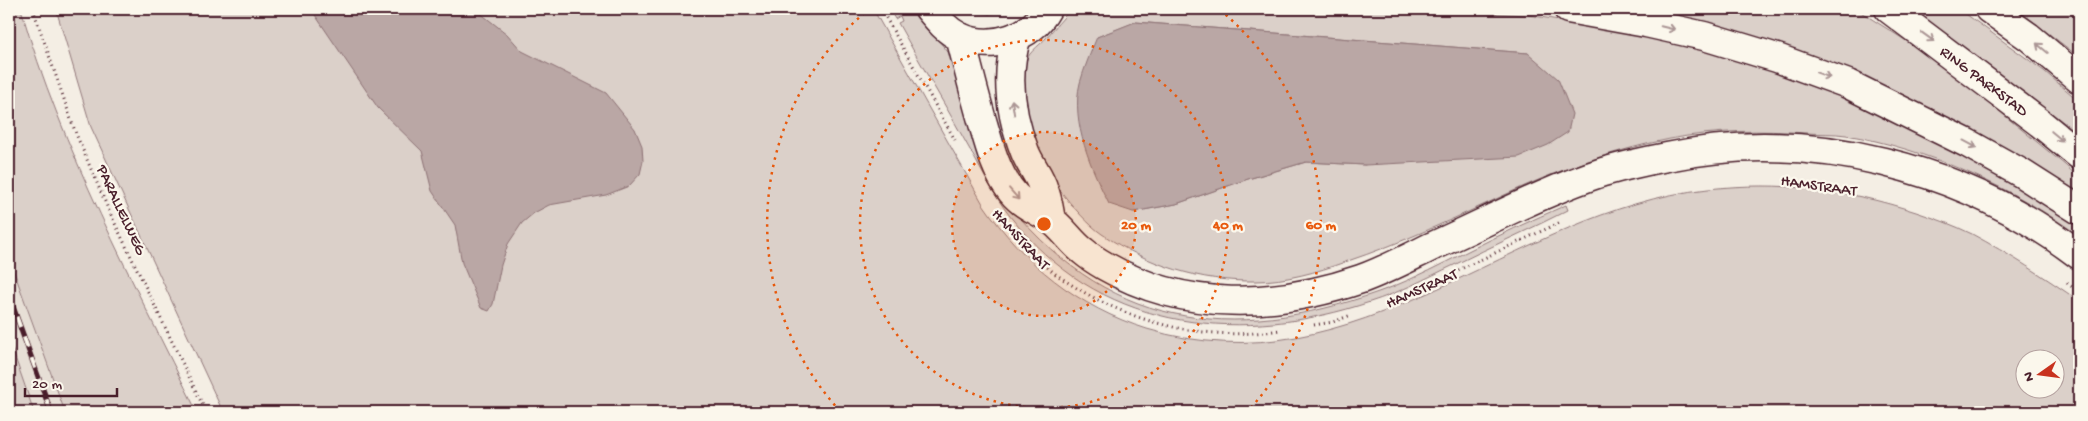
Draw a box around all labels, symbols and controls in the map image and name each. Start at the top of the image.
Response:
one-way arrow [1659,24,1675,33]
one-way arrow [1921,32,1935,42]
one-way arrow [2036,42,2049,53]
street label: RING PARKSTAD [1935,43,2031,122]
one-way arrow [1815,71,1830,80]
one-way arrow [1007,99,1017,115]
one-way arrow [2050,131,2063,142]
one-way arrow [1962,140,1976,150]
street label: PARALLELWEG [90,161,149,259]
street label: HAMSTRAAT [1779,173,1859,202]
one-way arrow [1008,187,1019,200]
street label: HAMSTRAAT [986,206,1053,276]
centre of rings [1035,215,1053,233]
text: 20 m [1121,217,1151,235]
text: 40 m [1212,217,1243,235]
text: 60 m [1306,217,1337,235]
street label: HAMSTRAAT [1384,266,1462,314]
north arrow [2016,348,2066,398]
scale bar [25,366,118,398]
text: N [2020,370,2039,383]
text: 20 m [32,376,62,394]

